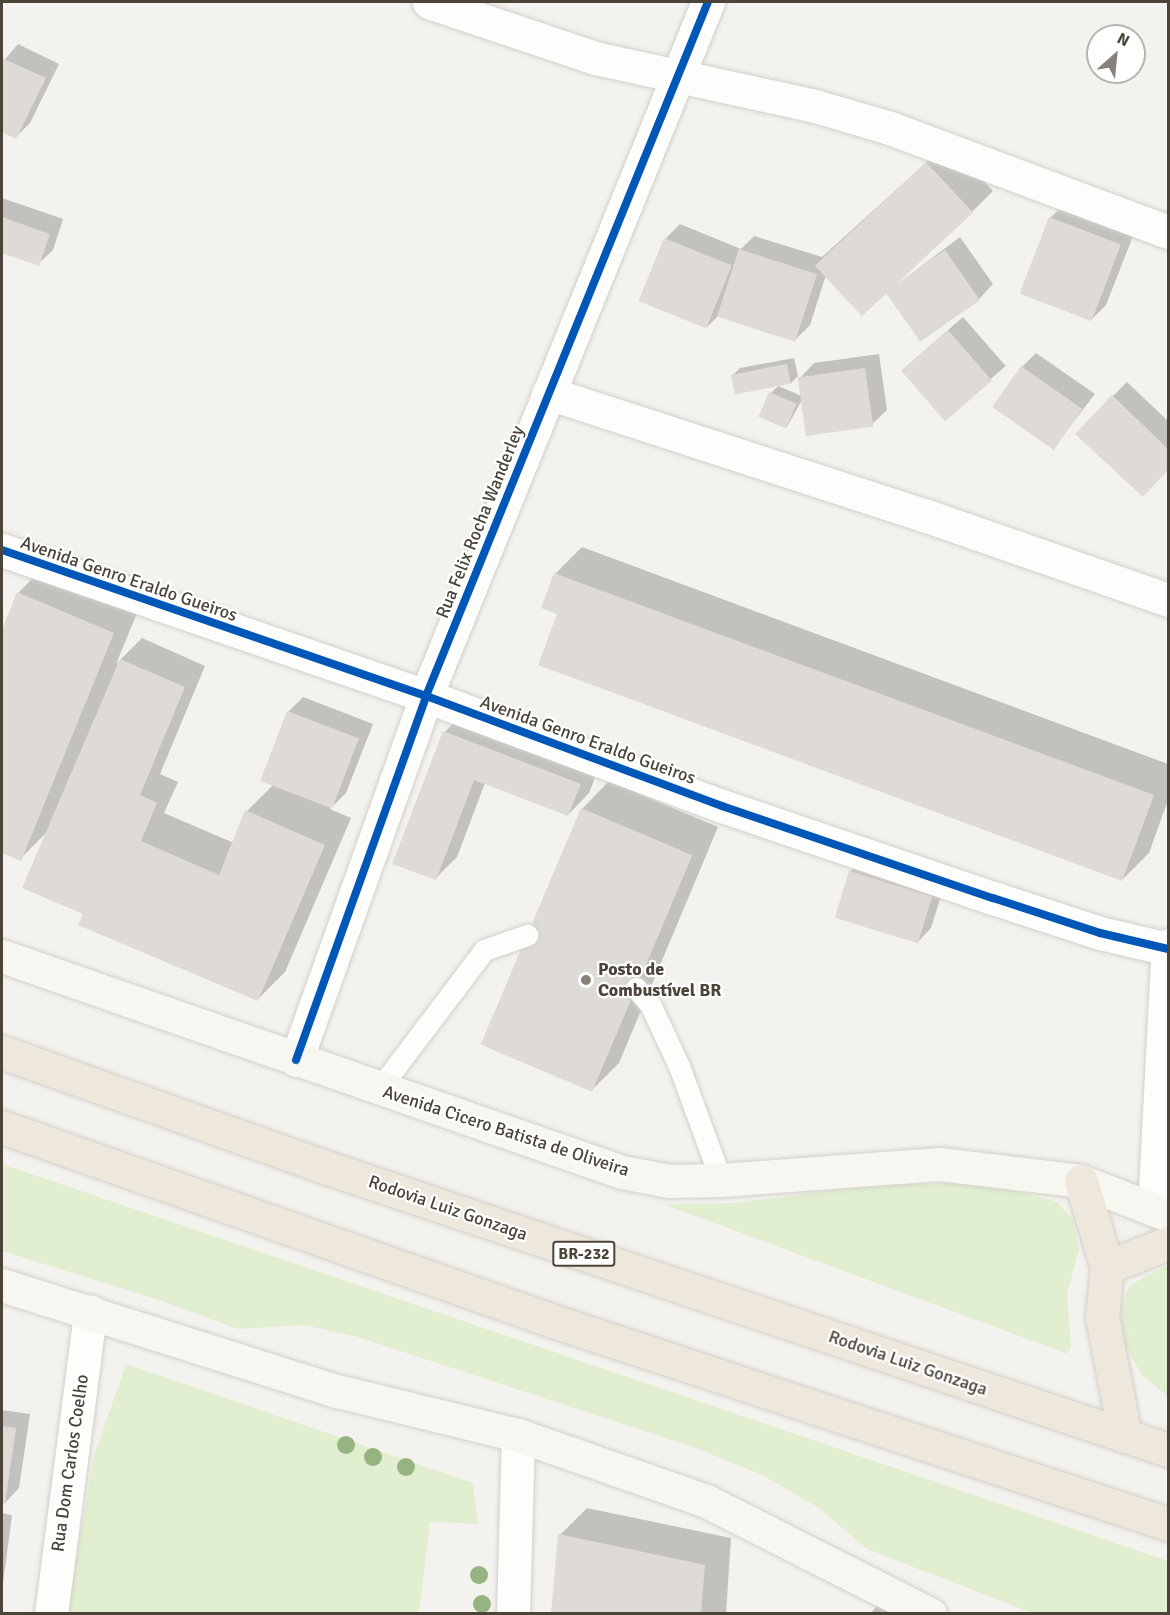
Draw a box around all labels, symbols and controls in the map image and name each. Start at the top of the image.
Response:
north arrow [1086,24,1146,84]
text: N [1114,28,1133,51]
street label: Rua Felix Rocha Wanderley [431,423,529,621]
street label: Avenida Genro Eraldo Gueiros [18,532,240,626]
street label: Avenida Genro Eraldo Gueiros [477,691,699,789]
place label: Posto de Combustível BR [598,959,721,1002]
marker: Posto de Combustível BR [579,973,593,987]
street label: Avenida Cicero Batista de Oliveira [380,1081,632,1181]
street label: Rodovia Luiz Gonzaga [366,1171,530,1245]
road number: BR-232 [551,1241,617,1267]
street label: Rodovia Luiz Gonzaga [826,1326,990,1400]
street label: Rua Dom Carlos Coelho [47,1373,93,1553]

